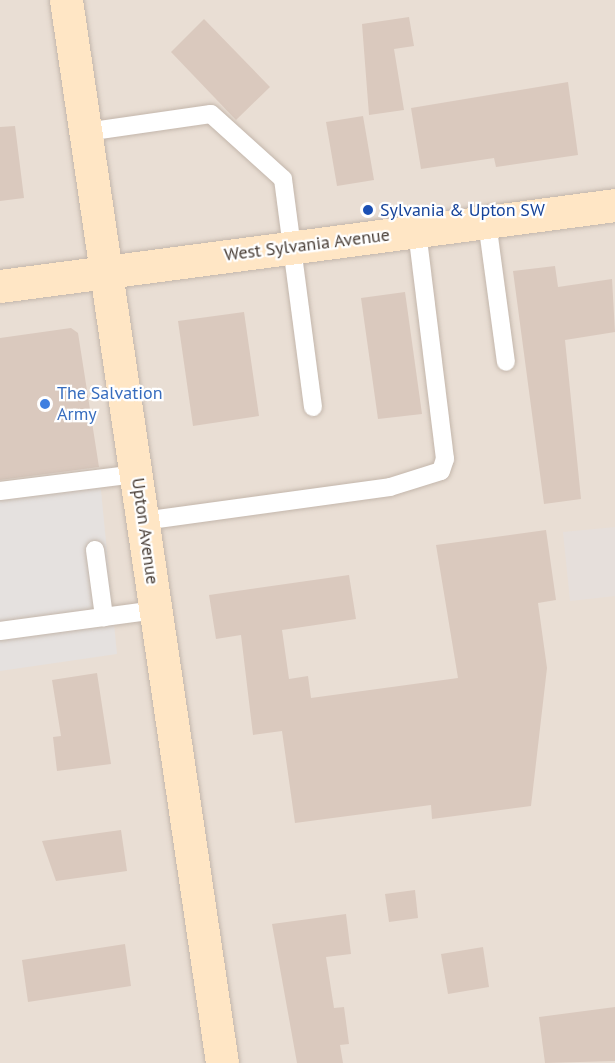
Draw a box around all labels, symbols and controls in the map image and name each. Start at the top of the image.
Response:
place label: Sylvania & Upton SW [380,199,545,221]
marker: Sylvania & Upton SW [361,203,375,217]
street label: West Sylvania Avenue [223,224,391,266]
place label: The Salvation Army [57,383,163,426]
marker: The Salvation Army [38,397,52,411]
street label: Upton Avenue [127,476,163,586]

